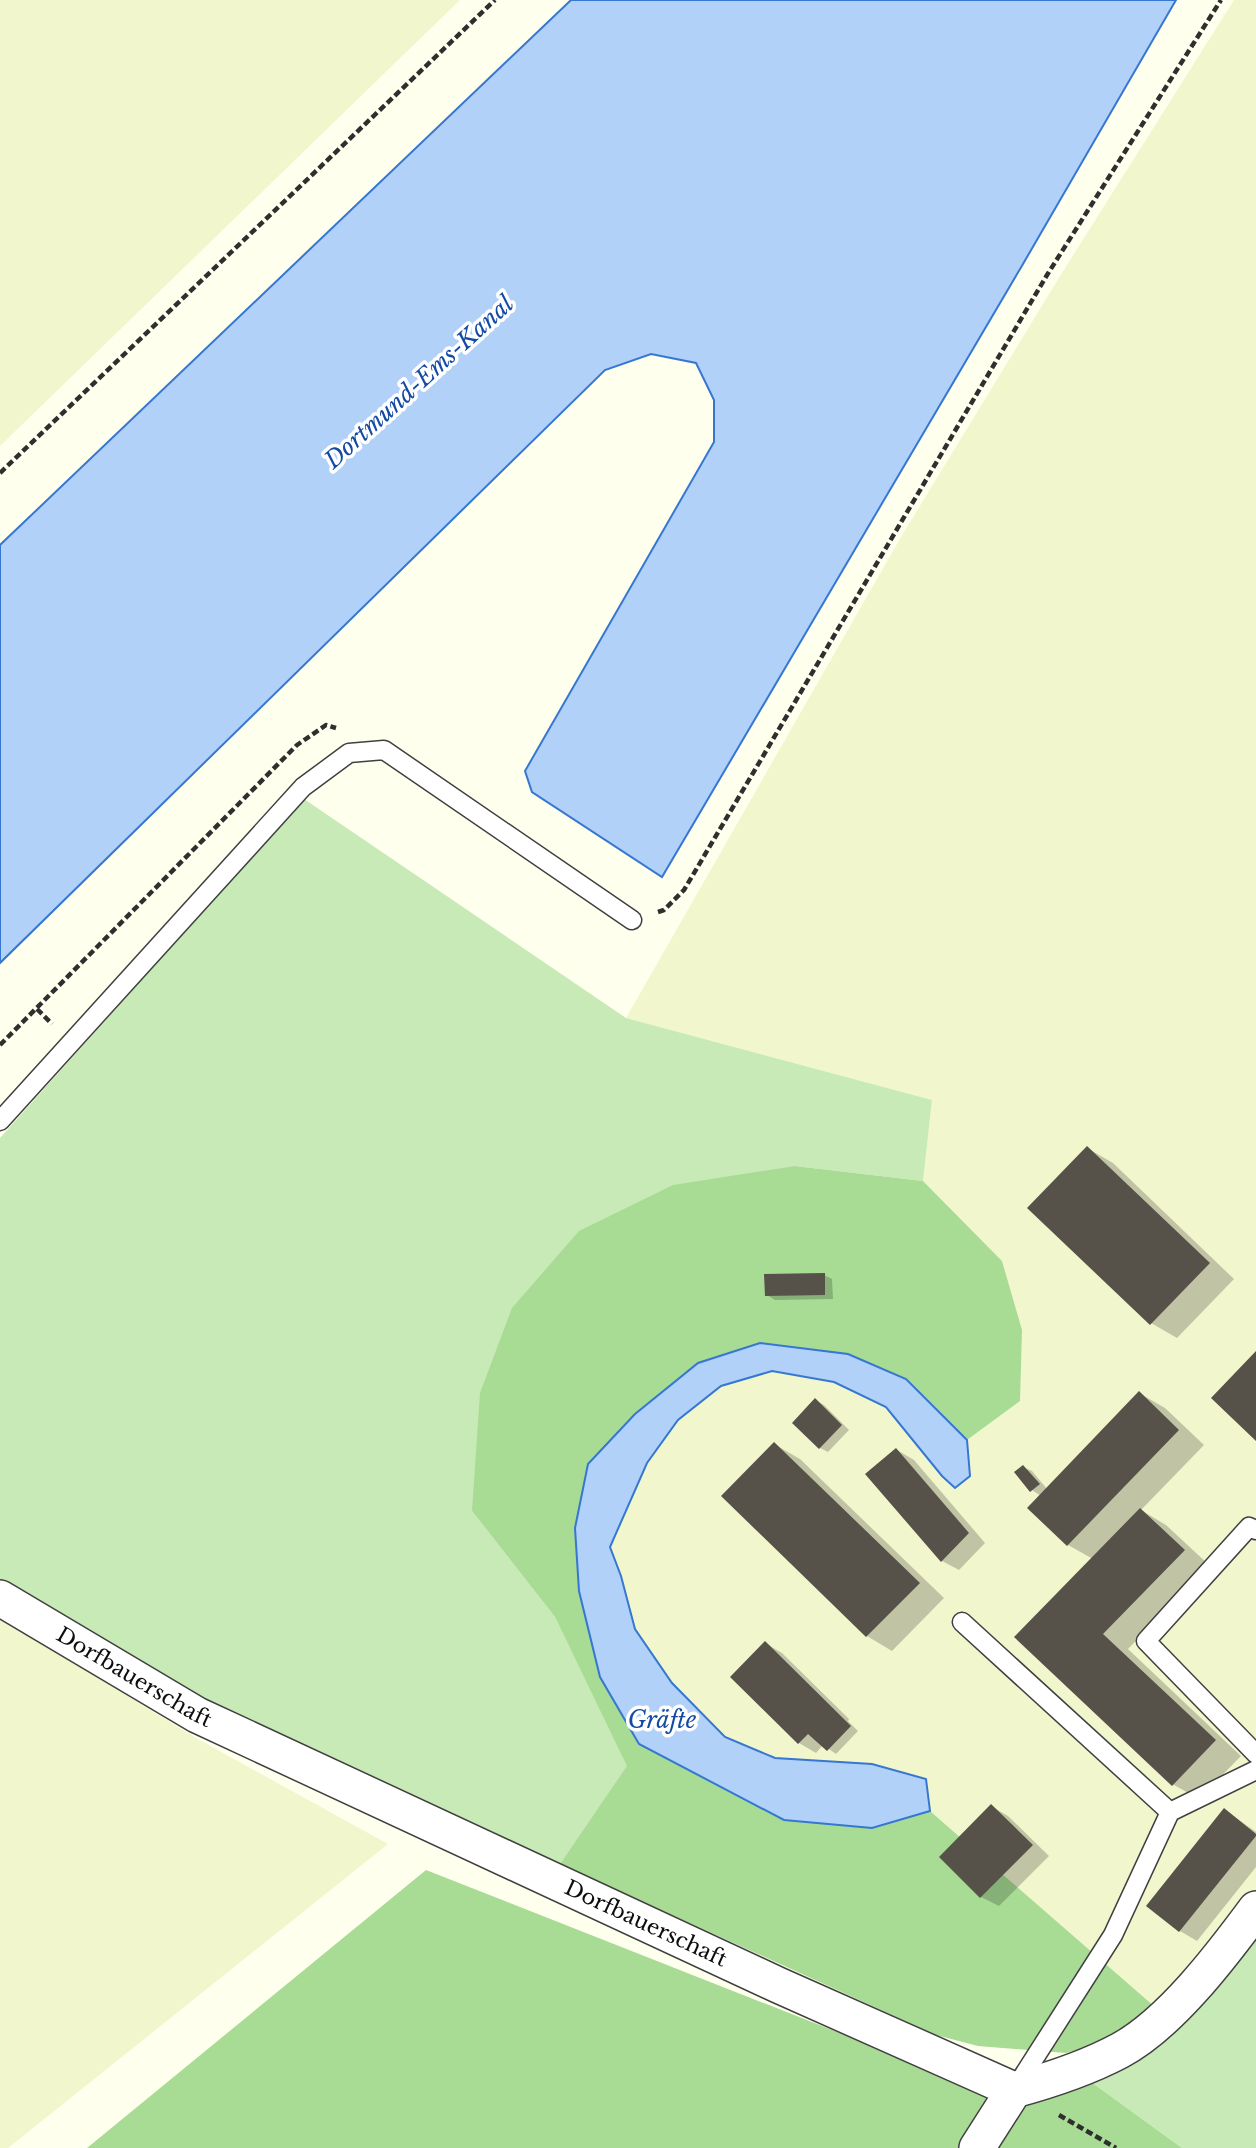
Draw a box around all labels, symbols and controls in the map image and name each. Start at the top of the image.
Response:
water label: Dortmund-Ems-Kanal [318,289,520,475]
street label: Dorfbauerschaft [52,1622,216,1733]
water label: Gräfte [628,1706,697,1734]
street label: Dorfbauerschaft [560,1875,731,1972]

